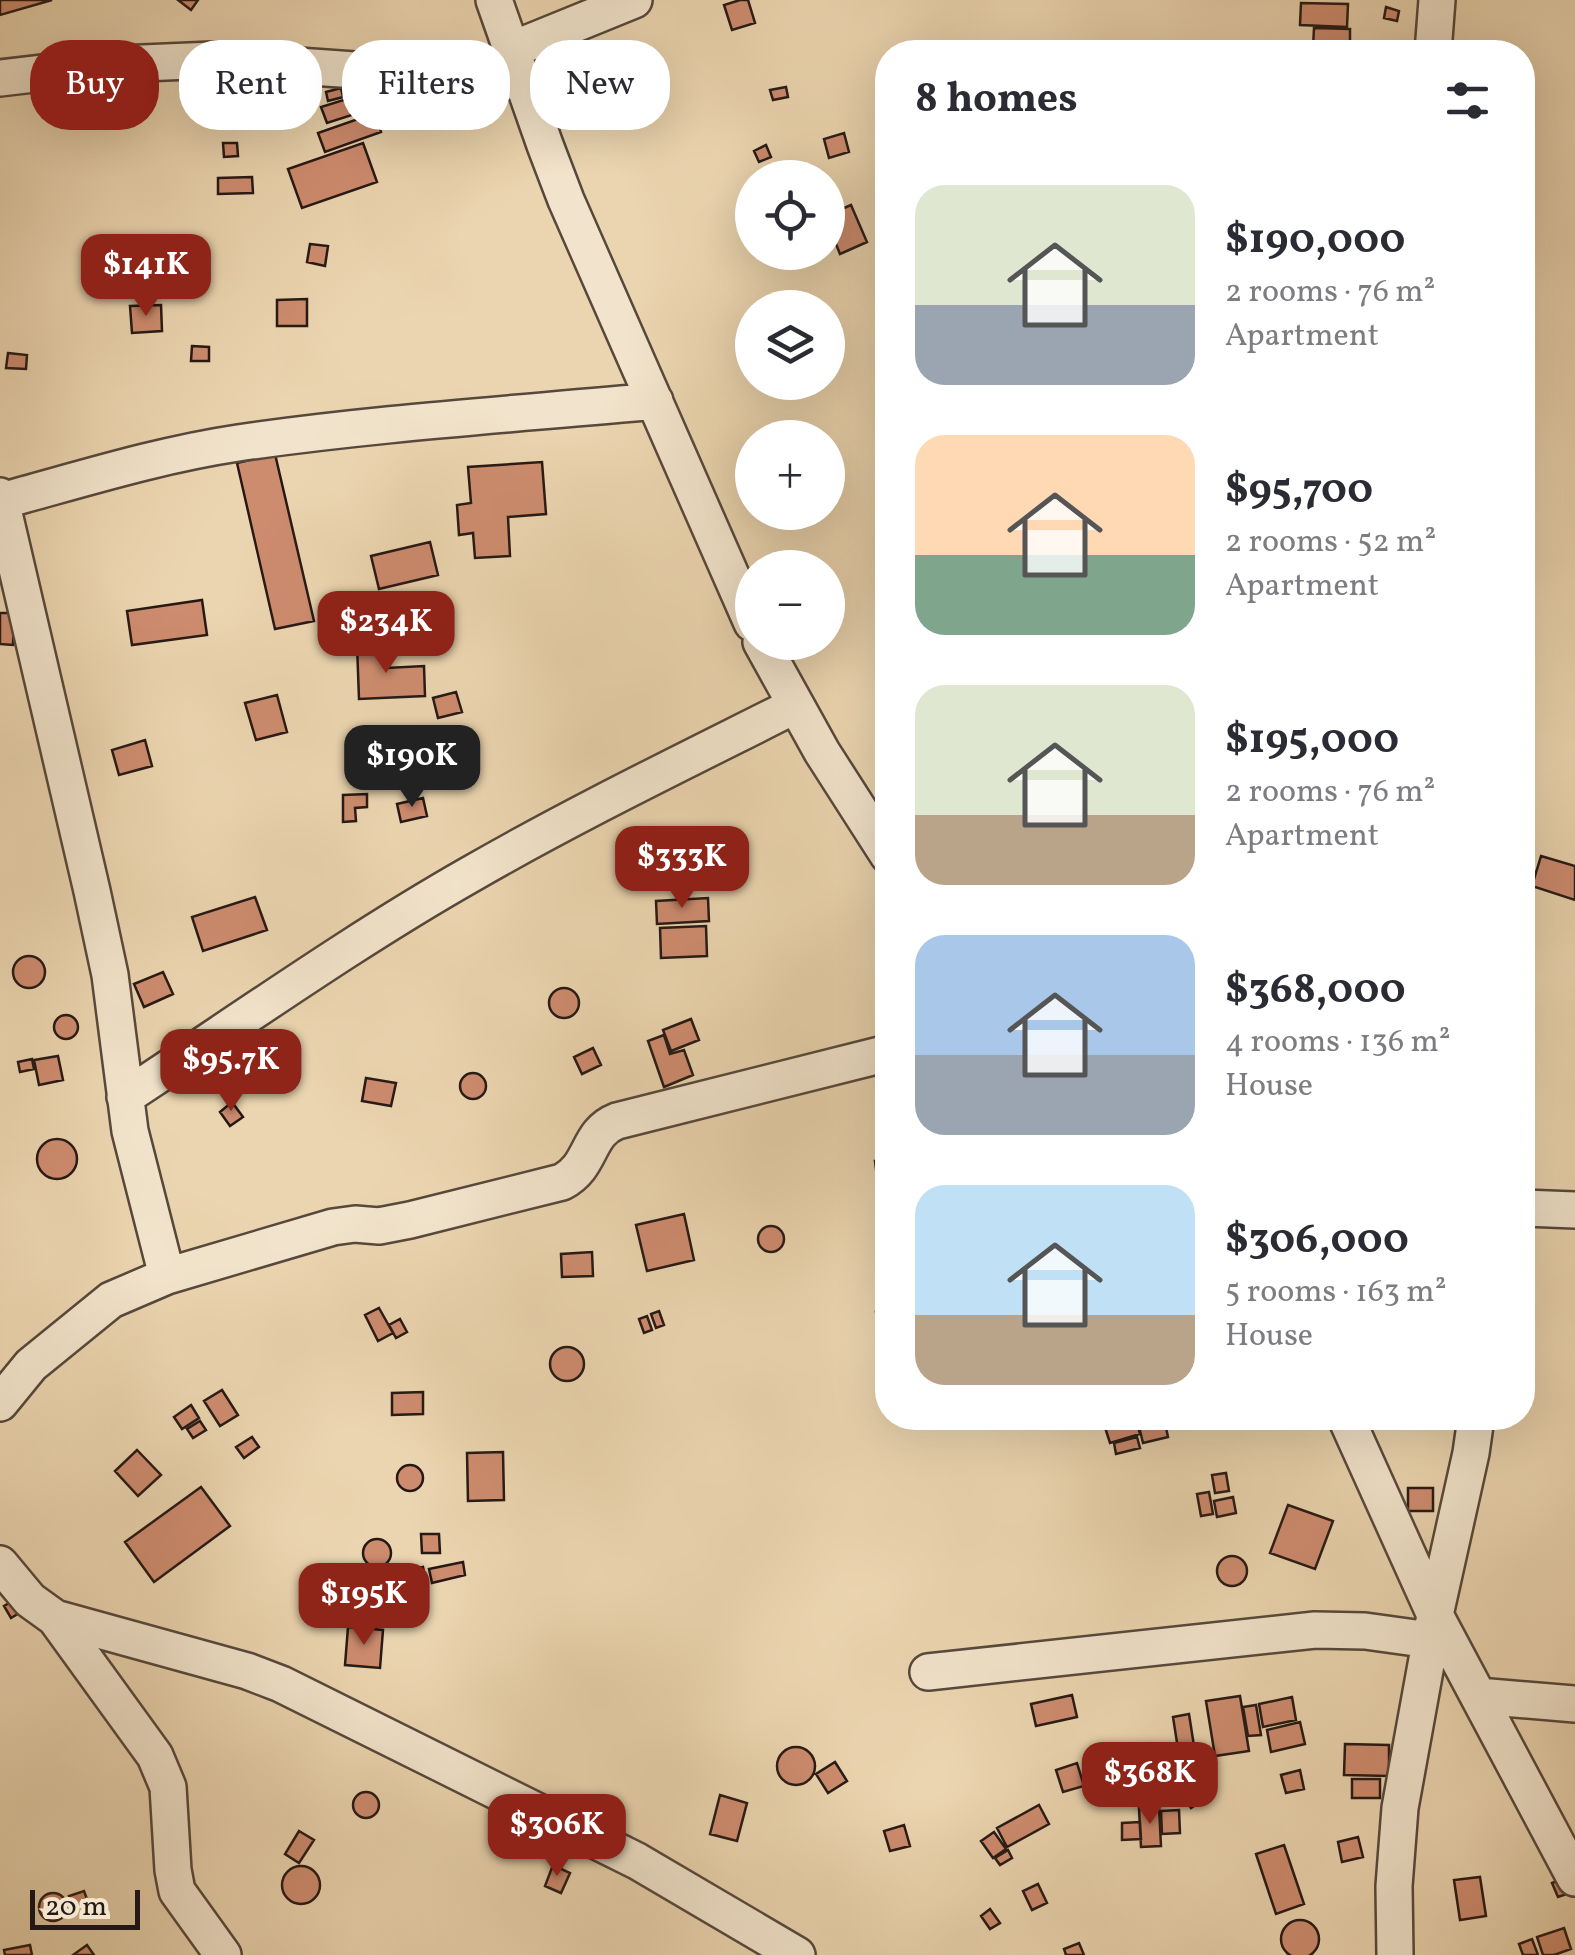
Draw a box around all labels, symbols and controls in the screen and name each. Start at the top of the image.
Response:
chip: Buy [30,40,159,130]
chip: Rent [179,40,322,130]
chip: Filters [342,40,510,130]
chip: New [530,40,670,130]
text: 8 homes [915,71,1078,130]
icon: filters [1440,73,1495,128]
map controls [735,160,845,660]
button: locate [735,160,845,270]
text: $190,000 [1225,212,1405,271]
icon: home [995,225,1115,345]
pin: $141K [76,234,216,319]
text: $141K [103,244,189,288]
text: 2 rooms · 76 m² [1225,271,1435,315]
button: layers [735,290,845,400]
text: Apartment [1225,315,1379,359]
button: + [735,420,845,530]
text: $95,700 [1225,462,1373,521]
icon: home [995,475,1115,595]
text: 2 rooms · 52 m² [1225,521,1436,565]
button: − [735,550,845,660]
text: Apartment [1225,565,1379,609]
pin: $234K [316,591,456,676]
text: $234K [340,601,432,645]
text: $195,000 [1225,712,1399,771]
pin: $190K [342,725,482,810]
icon: home [995,725,1115,845]
text: $190K [366,735,458,779]
text: 2 rooms · 76 m² [1225,771,1435,815]
text: Apartment [1225,815,1379,859]
pin: $333K [612,826,752,911]
text: $333K [637,836,727,880]
text: $368,000 [1225,962,1406,1021]
icon: home [995,975,1115,1095]
text: 4 rooms · 136 m² [1225,1021,1451,1065]
pin: $95.7K [150,1029,312,1114]
text: $95.7K [182,1039,280,1083]
text: House [1225,1065,1313,1109]
text: $306,000 [1225,1212,1409,1271]
icon: home [995,1225,1115,1345]
text: 5 rooms · 163 m² [1225,1271,1447,1315]
text: House [1225,1315,1313,1359]
pin: $195K [294,1563,434,1648]
text: $195K [321,1573,407,1617]
pin: $368K [1080,1742,1220,1827]
text: $368K [1104,1752,1196,1796]
pin: $306K [487,1794,627,1879]
text: $306K [510,1804,604,1848]
scale bar [30,1885,140,1930]
text: 20 m [45,1888,107,1927]

